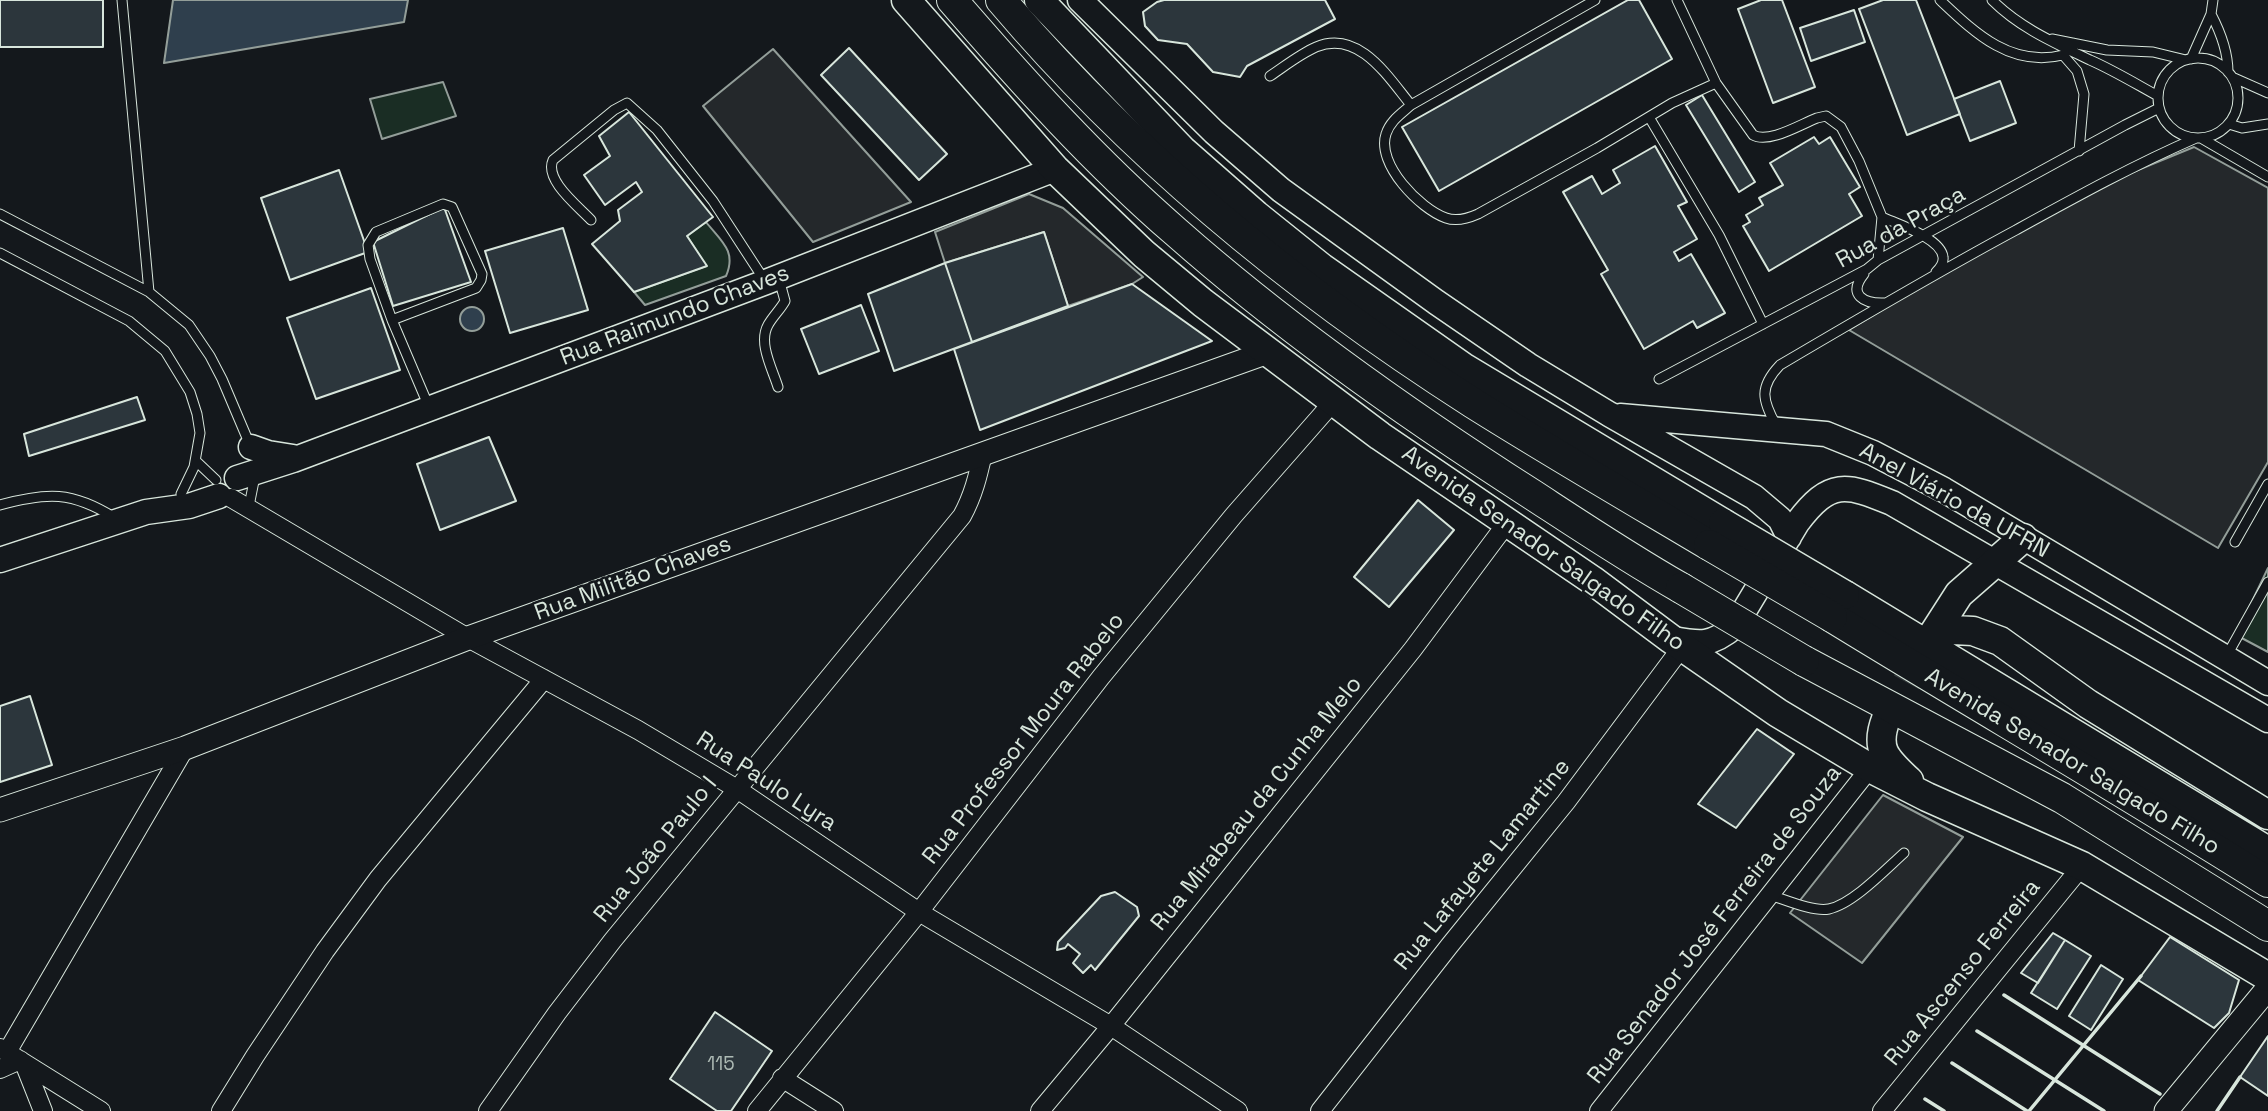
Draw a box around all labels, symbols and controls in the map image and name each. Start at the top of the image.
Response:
street label: Rua da Praça [1831,181,1971,275]
street label: Rua Raimundo Chaves [557,260,793,372]
street label: Anel Viário da UFRN [1854,437,2054,565]
street label: Avenida Senador Salgado Filho [1396,440,1690,658]
street label: Rua Militão Chaves [531,531,735,627]
street label: Rua Professor Moura Rabelo [917,608,1131,870]
street label: Avenida Senador Salgado Filho [1920,663,2224,861]
street label: Rua Mirabeau da Cunha Melo [1146,671,1368,937]
street label: Rua Paulo Lyra [691,726,841,838]
street label: Rua Lafayete Lamartine [1389,754,1577,976]
street label: Rua Senador José Ferreira de Souza [1582,760,1848,1090]
street label: Rua João Paulo I [589,771,723,929]
street label: Rua Ascenso Ferreira [1879,874,2047,1072]
house number: 115 [707,1054,735,1076]

